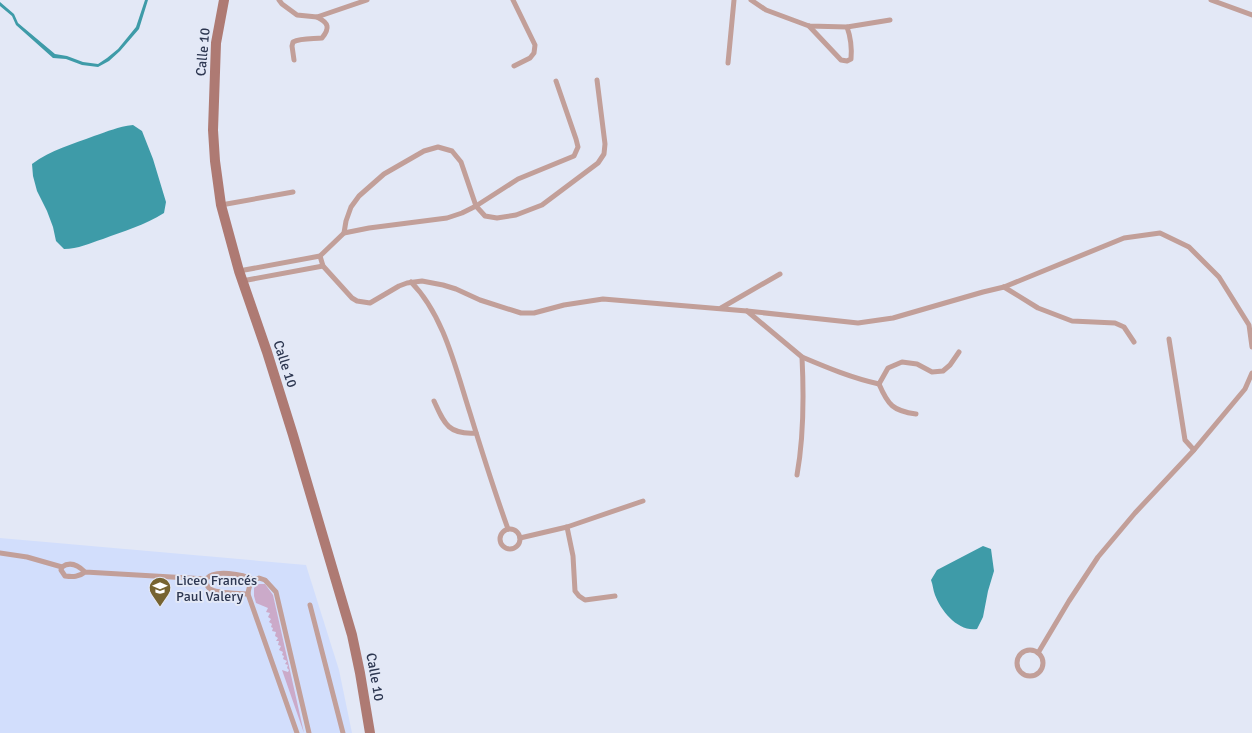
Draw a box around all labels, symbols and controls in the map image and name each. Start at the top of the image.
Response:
street label: Calle 10 [192,27,214,77]
street label: Calle 10 [269,338,301,390]
place label: Liceo Francés Paul Valery [176,572,257,605]
school or university icon: Liceo Francés Paul Valery [147,575,173,608]
street label: Calle 10 [362,652,388,702]

